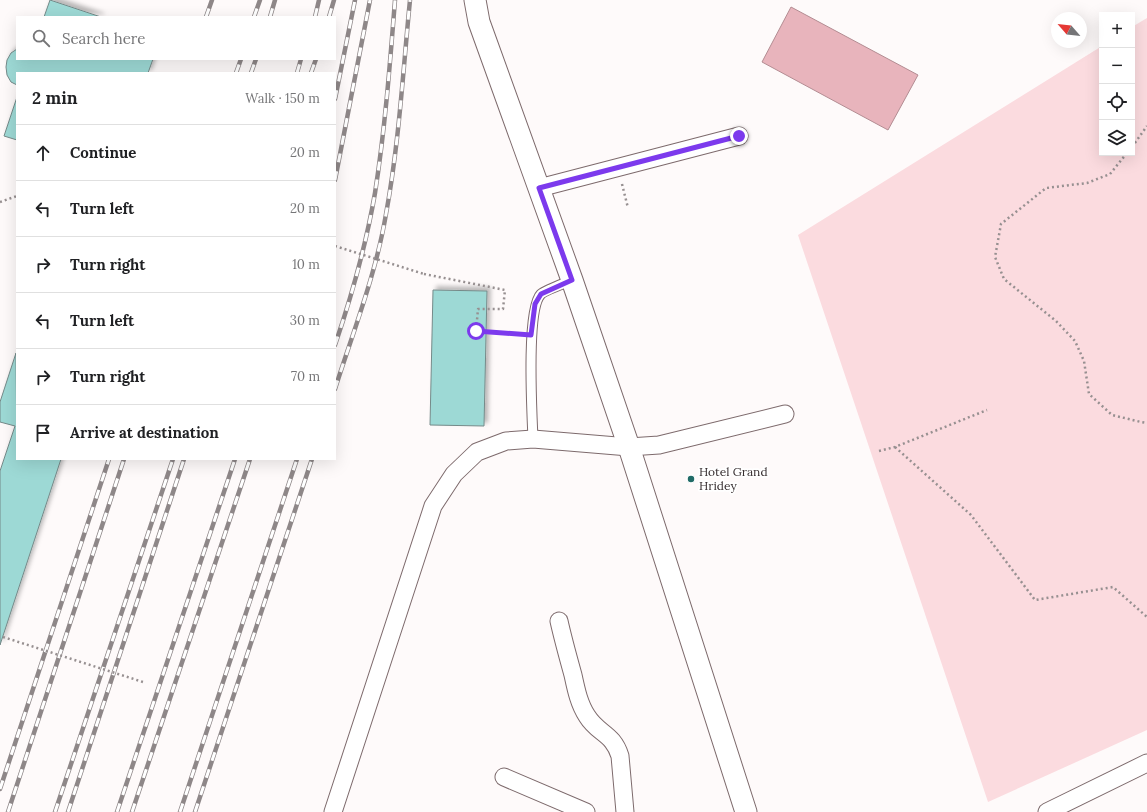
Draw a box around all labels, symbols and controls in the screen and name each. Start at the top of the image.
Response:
north arrow [1051,12,1087,48]
map controls [1099,12,1135,156]
button: + [1099,12,1135,48]
search box [16,16,336,60]
icon: search [30,27,52,49]
text: Search here [62,29,145,48]
button: − [1099,48,1135,84]
button: locate [1099,84,1135,120]
text: 2 min [32,87,78,109]
text: Walk · 150 m [245,90,320,107]
button: layers [1099,120,1135,156]
route end [730,127,748,145]
icon: ahead [32,142,54,164]
text: Continue [70,143,136,162]
text: 20 m [290,144,320,161]
icon: left [32,198,54,220]
text: Turn left [70,199,134,218]
text: 20 m [290,200,320,217]
icon: right [32,254,54,276]
text: Turn right [70,255,146,274]
text: 10 m [292,256,320,273]
icon: left [32,310,54,332]
text: Turn left [70,311,134,330]
text: 30 m [290,312,320,329]
route start [467,322,485,340]
icon: right [32,366,54,388]
text: Turn right [70,367,146,386]
text: 70 m [291,368,320,385]
icon: arrive [32,422,54,444]
text: Arrive at destination [70,423,219,442]
place label: Hotel Grand Hridey [699,464,768,493]
marker: Hotel Grand Hridey [686,474,696,484]

